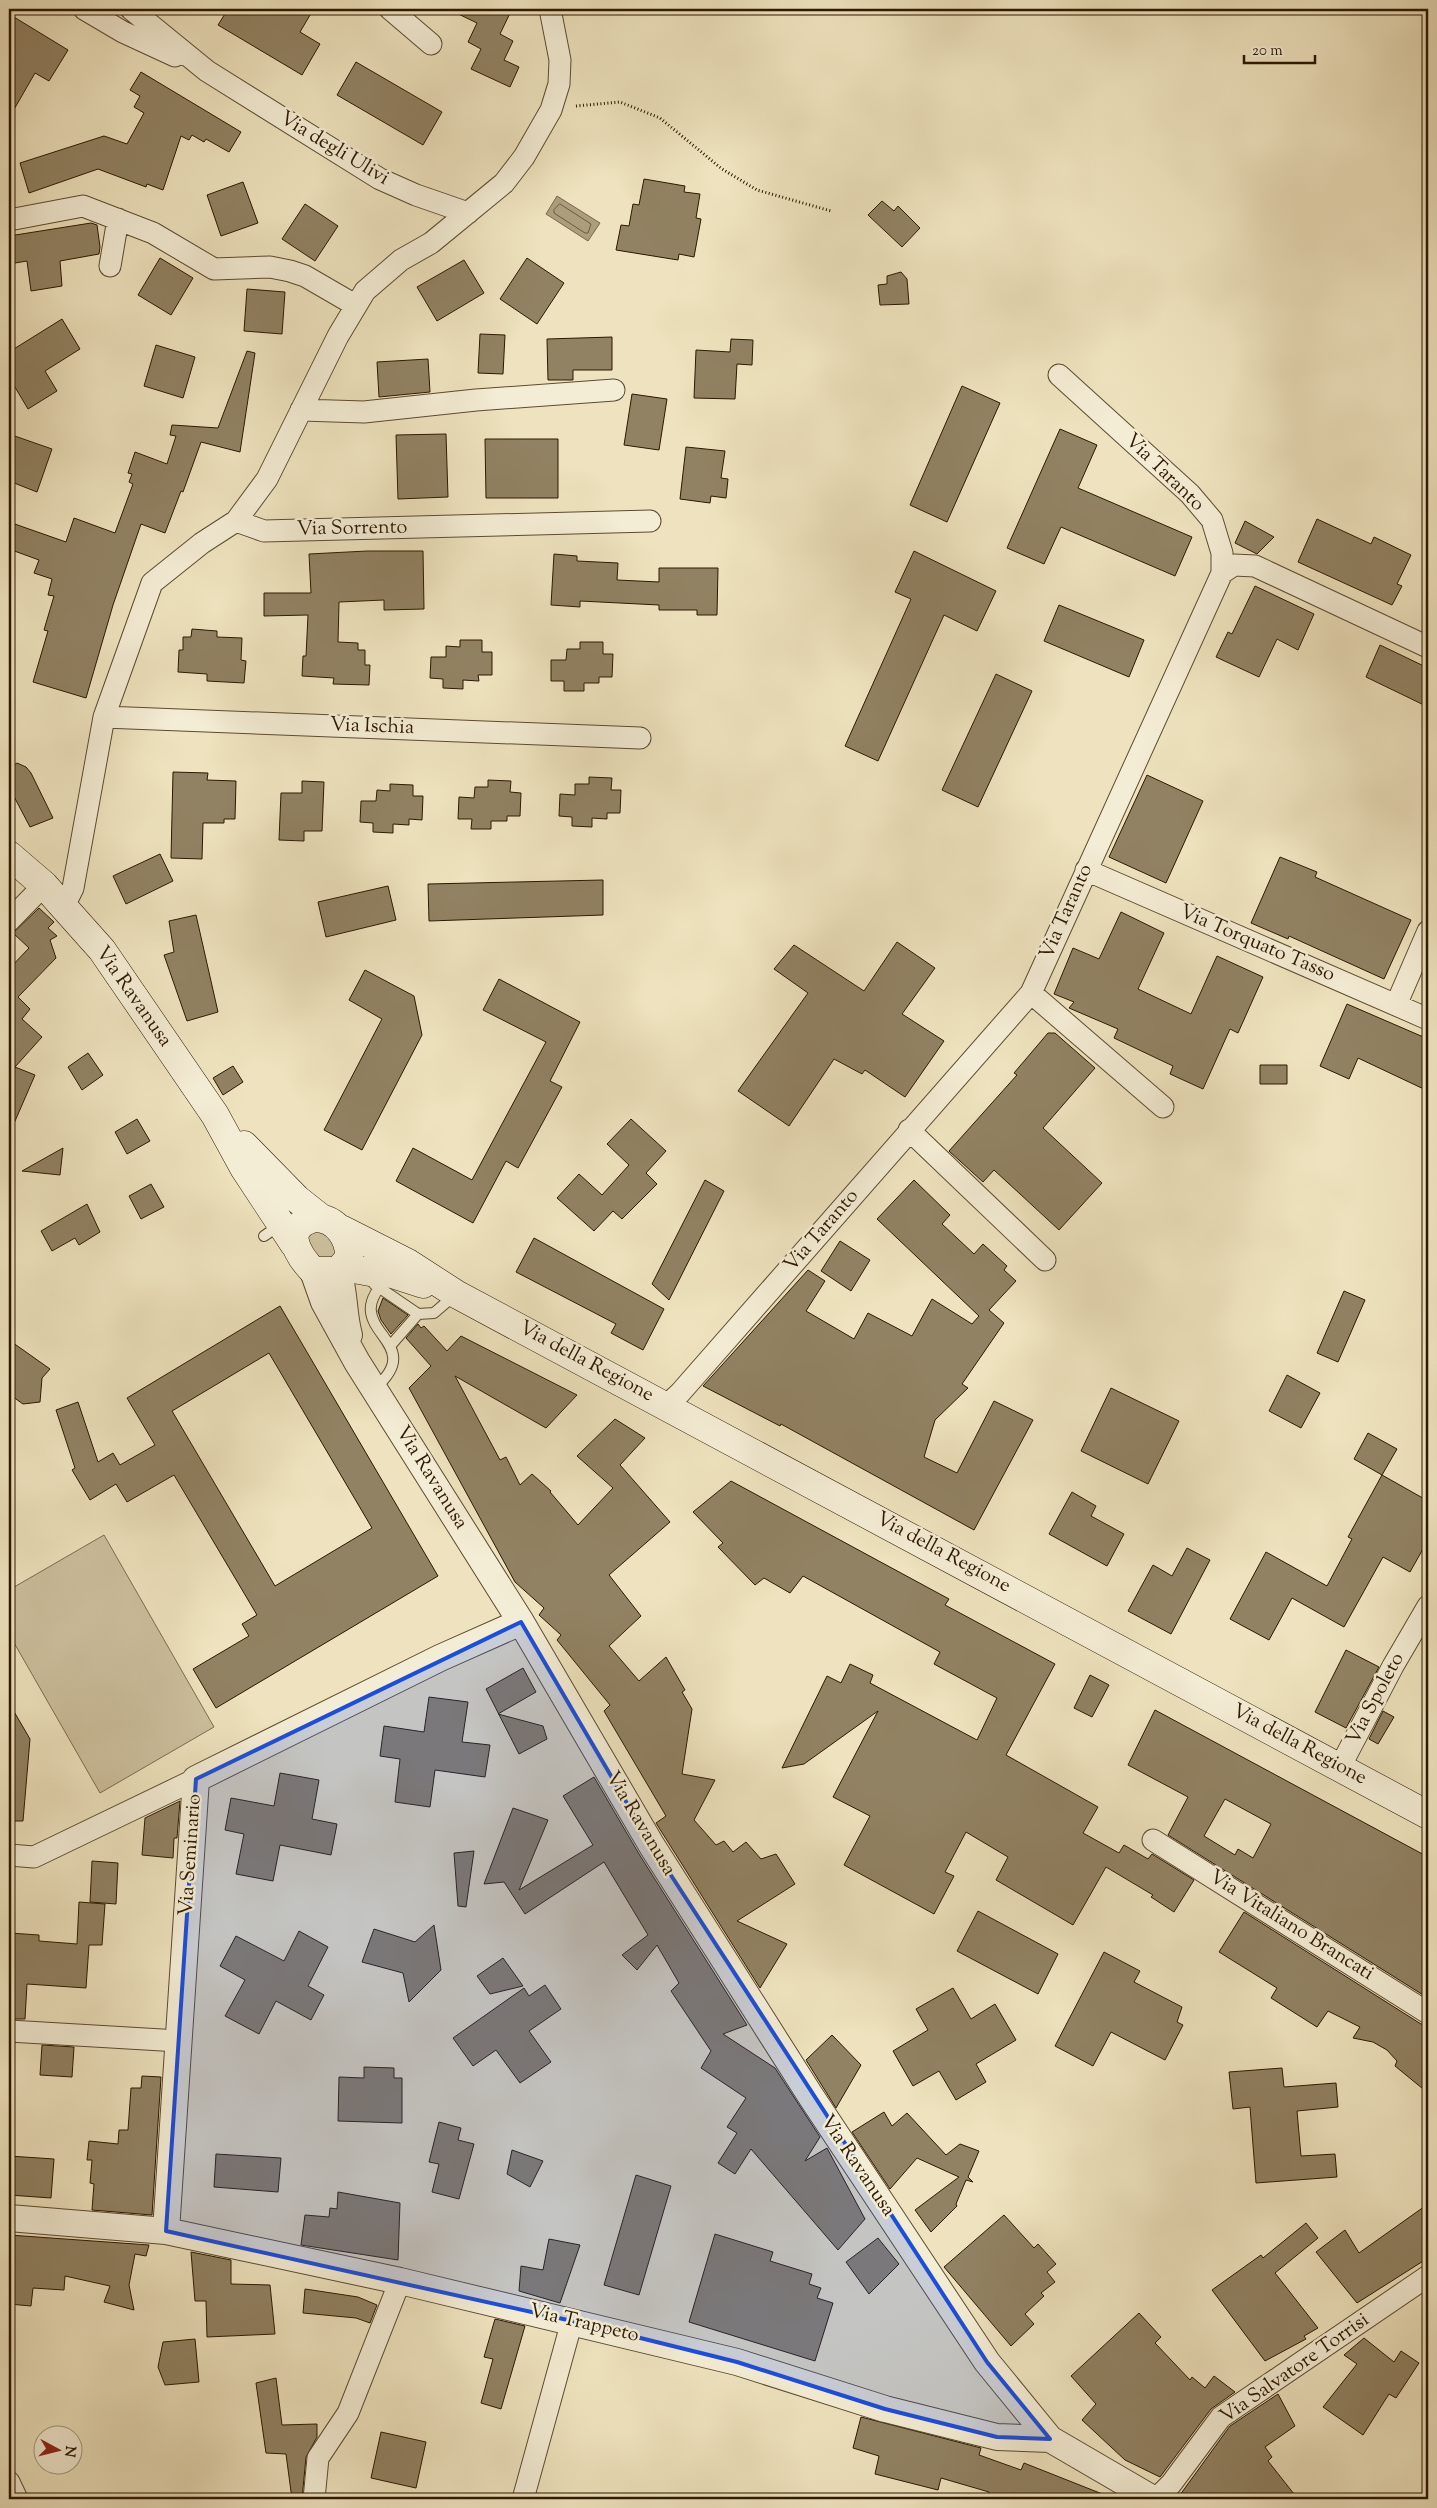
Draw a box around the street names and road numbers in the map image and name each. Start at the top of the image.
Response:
street label: Via degli Ulivi [274,105,395,193]
street label: Via Taranto [1117,427,1211,519]
street label: Via Sorrento [296,514,408,544]
street label: Via Ischia [329,711,415,743]
street label: Via Taranto [1033,860,1101,964]
street label: Via Torquato Tasso [1175,898,1339,990]
street label: Via Ravanusa [87,941,179,1053]
street label: Via Taranto [778,1183,866,1279]
street label: Via della Regione [513,1314,659,1410]
street label: Via Ravanusa [388,1421,474,1535]
street label: Via della Regione [870,1505,1016,1601]
street label: Via Spoleto [1340,1648,1412,1750]
street label: Via della Regione [1226,1697,1372,1793]
street label: Via Ravanusa [597,1766,683,1882]
street label: Via Seminario [172,1793,210,1917]
street label: Via Vitaliano Brancati [1203,1863,1379,1989]
street label: Via Ravanusa [812,2109,902,2223]
street label: Via Trappeto [526,2297,642,2351]
street label: Via Salvatore Torrisi [1214,2306,1376,2431]

